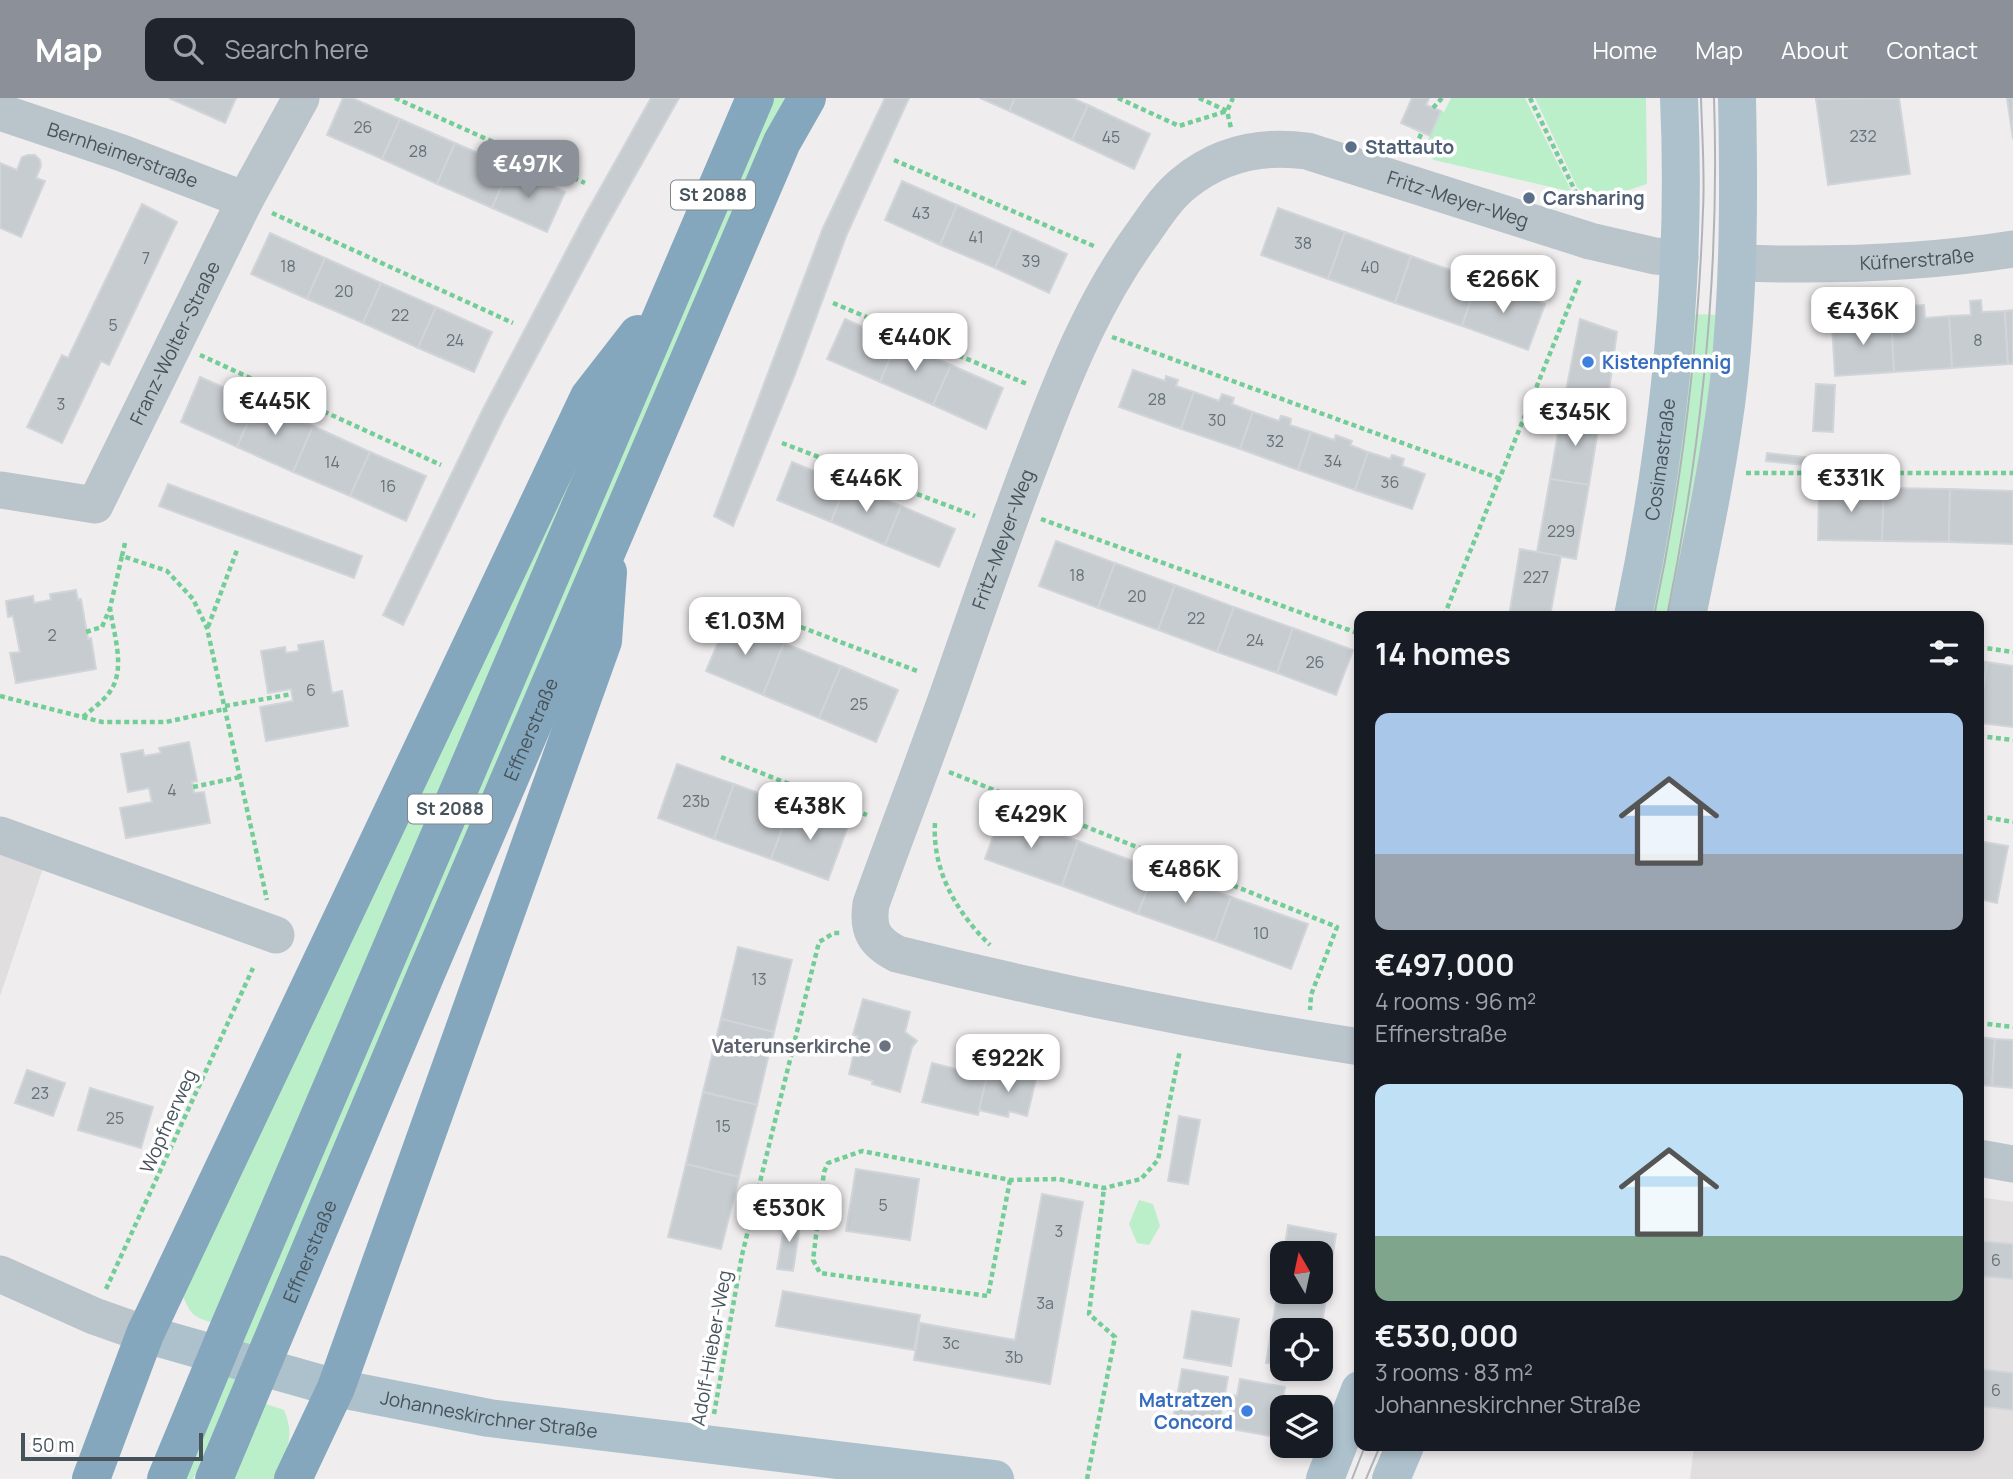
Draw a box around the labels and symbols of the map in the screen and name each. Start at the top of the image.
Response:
street label: Bernheimerstraße [44,116,202,194]
house number: 26 [353,116,373,138]
house number: 232 [1849,125,1877,147]
house number: 45 [1102,126,1120,148]
place label: Stattauto [1365,134,1454,160]
marker: Stattauto [1343,139,1359,155]
house number: 28 [409,140,427,162]
pin: €497K [479,140,577,200]
street label: Fritz-Meyer-Weg [1384,164,1532,234]
road number: St 2088 [671,180,755,210]
place label: Carsharing [1543,185,1645,211]
marker: Carsharing [1521,190,1537,206]
house number: 43 [912,202,930,224]
house number: 41 [968,226,984,248]
house number: 38 [1294,232,1312,254]
street label: Küfnerstraße [1859,241,1975,276]
house number: 7 [142,247,150,269]
house number: 39 [1022,250,1040,272]
house number: 18 [280,255,296,277]
street label: Franz-Wolter-Straße [124,256,226,429]
house number: 40 [1360,256,1380,278]
pin: €266K [1454,256,1552,315]
house number: 20 [335,280,353,302]
pin: €436K [1814,288,1912,347]
house number: 22 [391,304,409,326]
house number: 5 [108,314,118,336]
pin: €440K [866,314,964,373]
house number: 24 [446,329,464,351]
house number: 8 [1973,329,1983,351]
place label: Kistenpfennig [1602,349,1731,375]
marker: Kistenpfennig [1580,354,1596,370]
pin: €445K [226,378,324,437]
house number: 28 [1148,388,1166,410]
pin: €345K [1526,388,1624,448]
house number: 3 [57,393,65,415]
street label: Cosimastraße [1638,397,1681,522]
house number: 30 [1208,409,1226,431]
house number: 32 [1266,430,1284,452]
house number: 34 [1324,450,1342,472]
house number: 14 [324,451,340,473]
pin: €446K [817,454,915,514]
pin: €331K [1802,454,1900,514]
street label: Fritz-Meyer-Weg [966,465,1040,613]
house number: 36 [1381,471,1399,493]
house number: 16 [380,475,396,497]
house number: 229 [1547,520,1575,542]
house number: 18 [1069,564,1085,586]
house number: 227 [1523,566,1549,588]
house number: 20 [1128,585,1146,607]
pin: €1.03M [688,598,802,657]
house number: 22 [1187,607,1205,629]
house number: 2 [47,624,57,646]
house number: 24 [1246,629,1264,651]
house number: 26 [1305,651,1325,673]
street label: Effnerstraße [497,674,564,785]
house number: 6 [306,679,316,701]
house number: 25 [850,693,868,715]
house number: 4 [167,779,177,801]
pin: €438K [761,782,859,842]
house number: 23b [682,790,710,812]
pin: €429K [982,790,1080,850]
road number: St 2088 [408,794,492,824]
pin: €486K [1136,846,1234,905]
house number: 10 [1253,922,1269,944]
house number: 13 [751,968,767,990]
place label: Vaterunserkirche [712,1033,871,1059]
pin: €922K [959,1034,1057,1094]
marker: Vaterunserkirche [877,1038,893,1054]
street label: Wopfnerweg [133,1065,203,1177]
house number: 23 [31,1082,49,1104]
house number: 25 [106,1107,124,1129]
house number: 15 [715,1115,731,1137]
pin: €530K [740,1184,838,1244]
house number: 5 [878,1194,888,1216]
street label: Effnerstraße [276,1196,343,1307]
house number: 3 [1055,1220,1063,1242]
north arrow [1270,1241,1334,1304]
house number: 6 [1991,1249,2001,1271]
street label: Adolf-Hieber-Weg [685,1268,737,1428]
house number: 3a [1036,1292,1054,1314]
house number: 3c [942,1332,960,1354]
house number: 3b [1005,1346,1023,1368]
house number: 6 [1991,1379,2001,1401]
street label: Johanneskirchner Straße [378,1384,599,1444]
place label: Matratzen Concord [1139,1387,1233,1435]
marker: Matratzen Concord [1239,1403,1255,1419]
scale bar [21,1430,203,1462]

